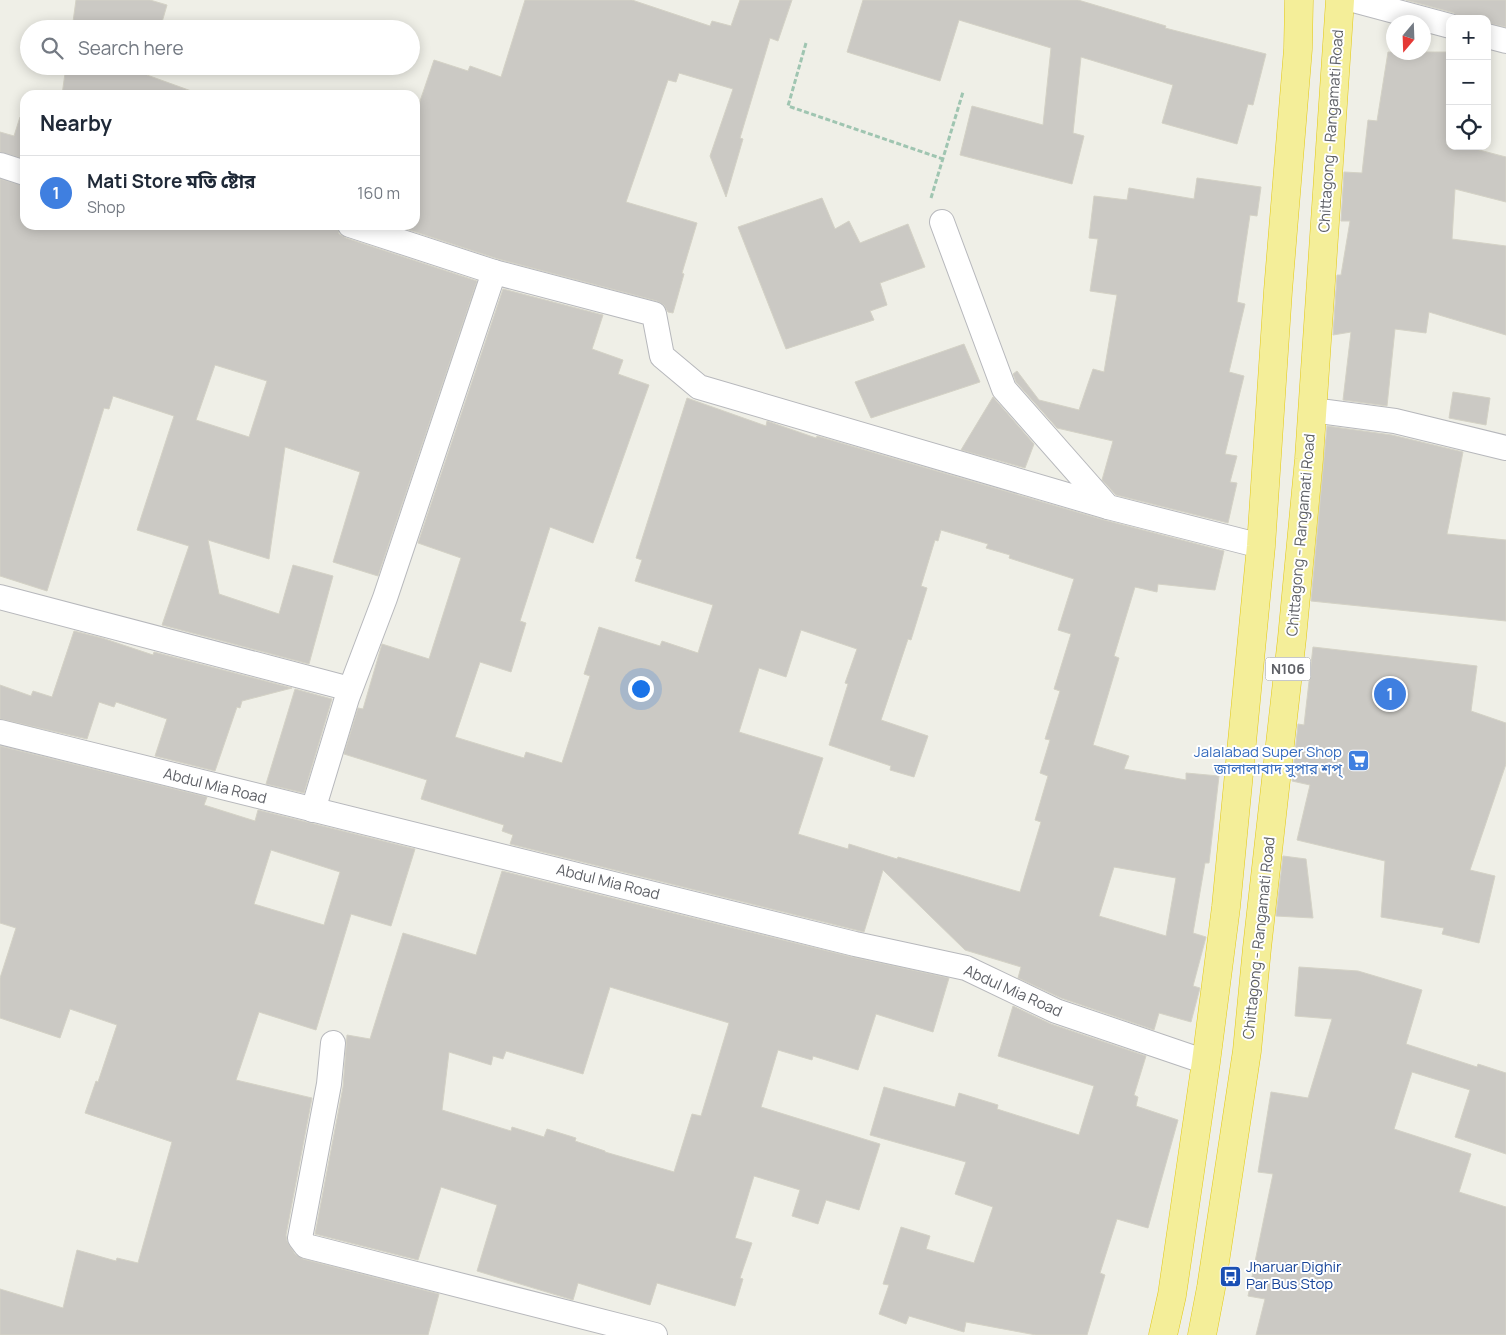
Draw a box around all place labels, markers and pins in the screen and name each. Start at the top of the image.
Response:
pin: 1 [1374,675,1406,713]
place label: Jalalabad Super Shop জালালাবাদ সুপার শপ্ [1194,741,1343,779]
supermarket icon: Jalalabad Super Shop জালালাবাদ সুপার শপ্ [1346,749,1370,773]
place label: Jharuar Dighir Par Bus Stop [1246,1256,1342,1294]
bus stop icon: Jharuar Dighir Par Bus Stop [1218,1264,1242,1288]

